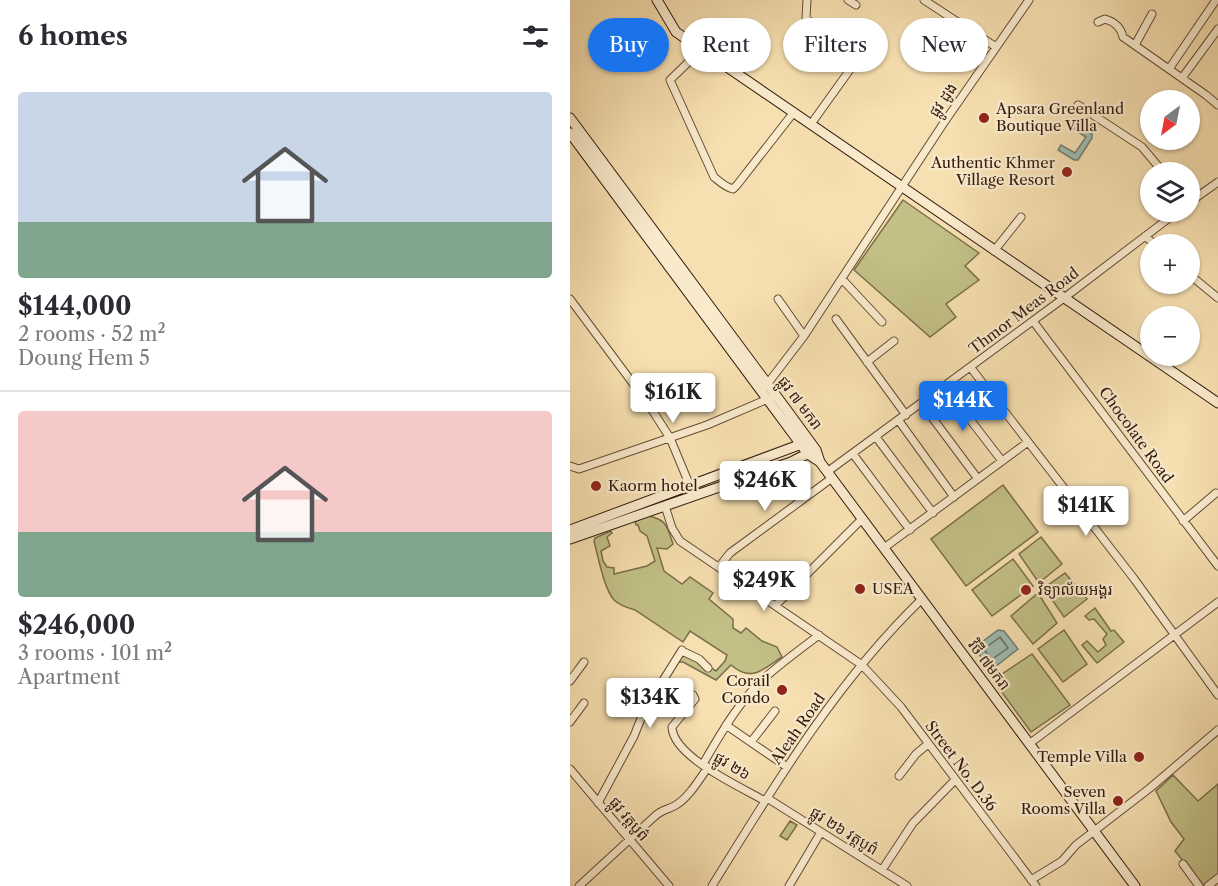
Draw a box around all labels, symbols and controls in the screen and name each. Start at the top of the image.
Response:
chip: Buy [588,18,669,72]
chip: Rent [681,18,771,72]
chip: Filters [783,18,888,72]
chip: New [900,18,988,72]
text: 6 homes [18,20,128,52]
icon: filters [519,20,552,53]
street label: ផ្លូវ ដូង [924,79,965,123]
north arrow [1140,90,1200,150]
map controls [1140,90,1200,366]
place label: Apsara Greenland Boutique Villa [995,99,1124,135]
marker: Apsara Greenland Boutique Villa [977,111,991,125]
icon: home [231,131,339,239]
place label: Authentic Khmer Village Resort [930,153,1056,189]
button: layers [1140,162,1200,222]
marker: Authentic Khmer Village Resort [1060,165,1074,179]
button: + [1140,234,1200,294]
street label: Thmor Meas Road [965,263,1082,358]
text: $144,000 [18,290,132,322]
button: − [1140,306,1200,366]
text: 2 rooms · 52 m² [18,322,166,346]
text: Doung Hem 5 [18,346,150,370]
street label: ផ្លូវ ៧ មករា [770,372,827,436]
pin: $161K [631,373,715,424]
text: $161K [644,380,702,404]
pin: $144K [921,381,1005,432]
street label: Chocolate Road [1095,383,1178,487]
text: $144K [933,388,993,412]
icon: home [231,450,339,558]
pin: $246K [723,461,807,512]
text: $246K [734,468,796,492]
place label: Kaorm hotel [608,476,698,495]
marker: Kaorm hotel [589,479,603,493]
pin: $141K [1044,486,1128,537]
text: $141K [1058,493,1115,517]
pin: $249K [722,561,806,612]
text: $249K [733,568,795,592]
place label: USEA [872,579,915,598]
place label: វិទ្យាល័យអង្គរ [1038,580,1112,599]
marker: USEA [853,582,867,596]
marker: វិទ្យាល័យអង្គរ [1019,583,1033,597]
text: $246,000 [18,609,135,641]
street label: វិថី ៧មករា [964,636,1015,694]
text: 3 rooms · 101 m² [18,641,172,665]
text: Apartment [18,665,121,689]
place label: Corail Condo [722,671,771,707]
pin: $134K [608,678,692,729]
marker: Corail Condo [775,683,789,697]
text: $134K [620,685,680,709]
street label: Aleah Road [766,690,829,769]
street label: Street No. D.36 [921,717,1002,815]
street label: ផ្លូវ ២៦ [708,747,754,788]
place label: Temple Villa [1037,747,1127,766]
marker: Temple Villa [1132,750,1146,764]
place label: Seven Rooms Villa [1021,782,1107,818]
street label: ផ្លូវ វត្តបូព៌ [602,793,653,848]
marker: Seven Rooms Villa [1111,794,1125,808]
street label: ផ្លូវ ២៦ វត្តបូព៌ [804,802,882,863]

